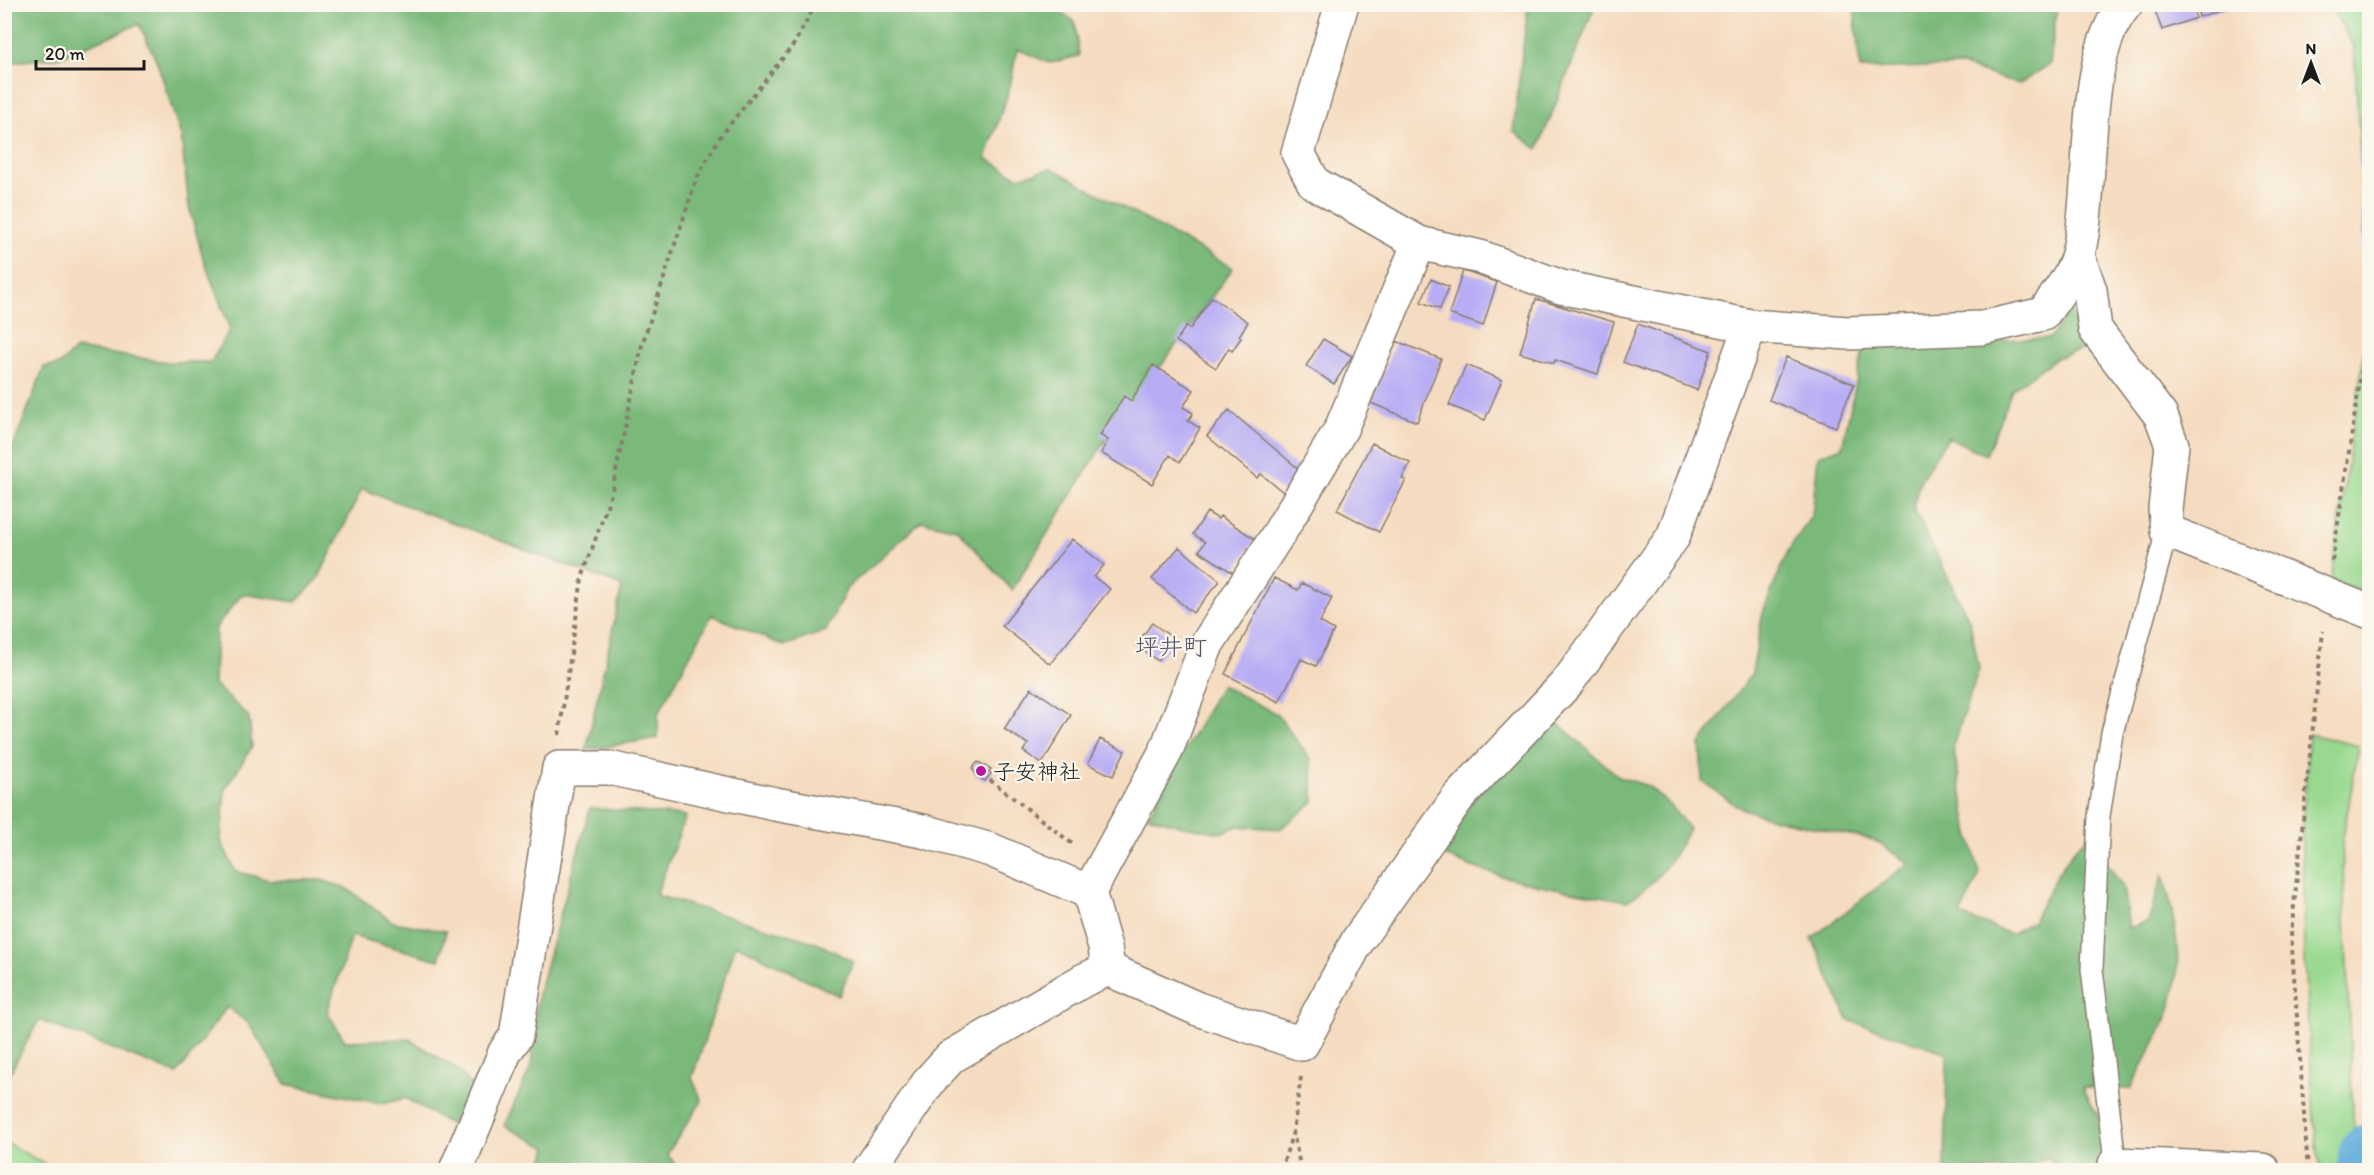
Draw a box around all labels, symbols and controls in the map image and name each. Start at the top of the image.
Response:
scale bar [36,33,144,71]
north arrow [2281,33,2341,93]
text: N [2306,39,2316,58]
text: 20 m [45,43,85,65]
district label: 坪井町 [1135,632,1207,661]
place label: 子安神社 [993,758,1081,785]
marker: 子安神社 [974,764,988,778]

